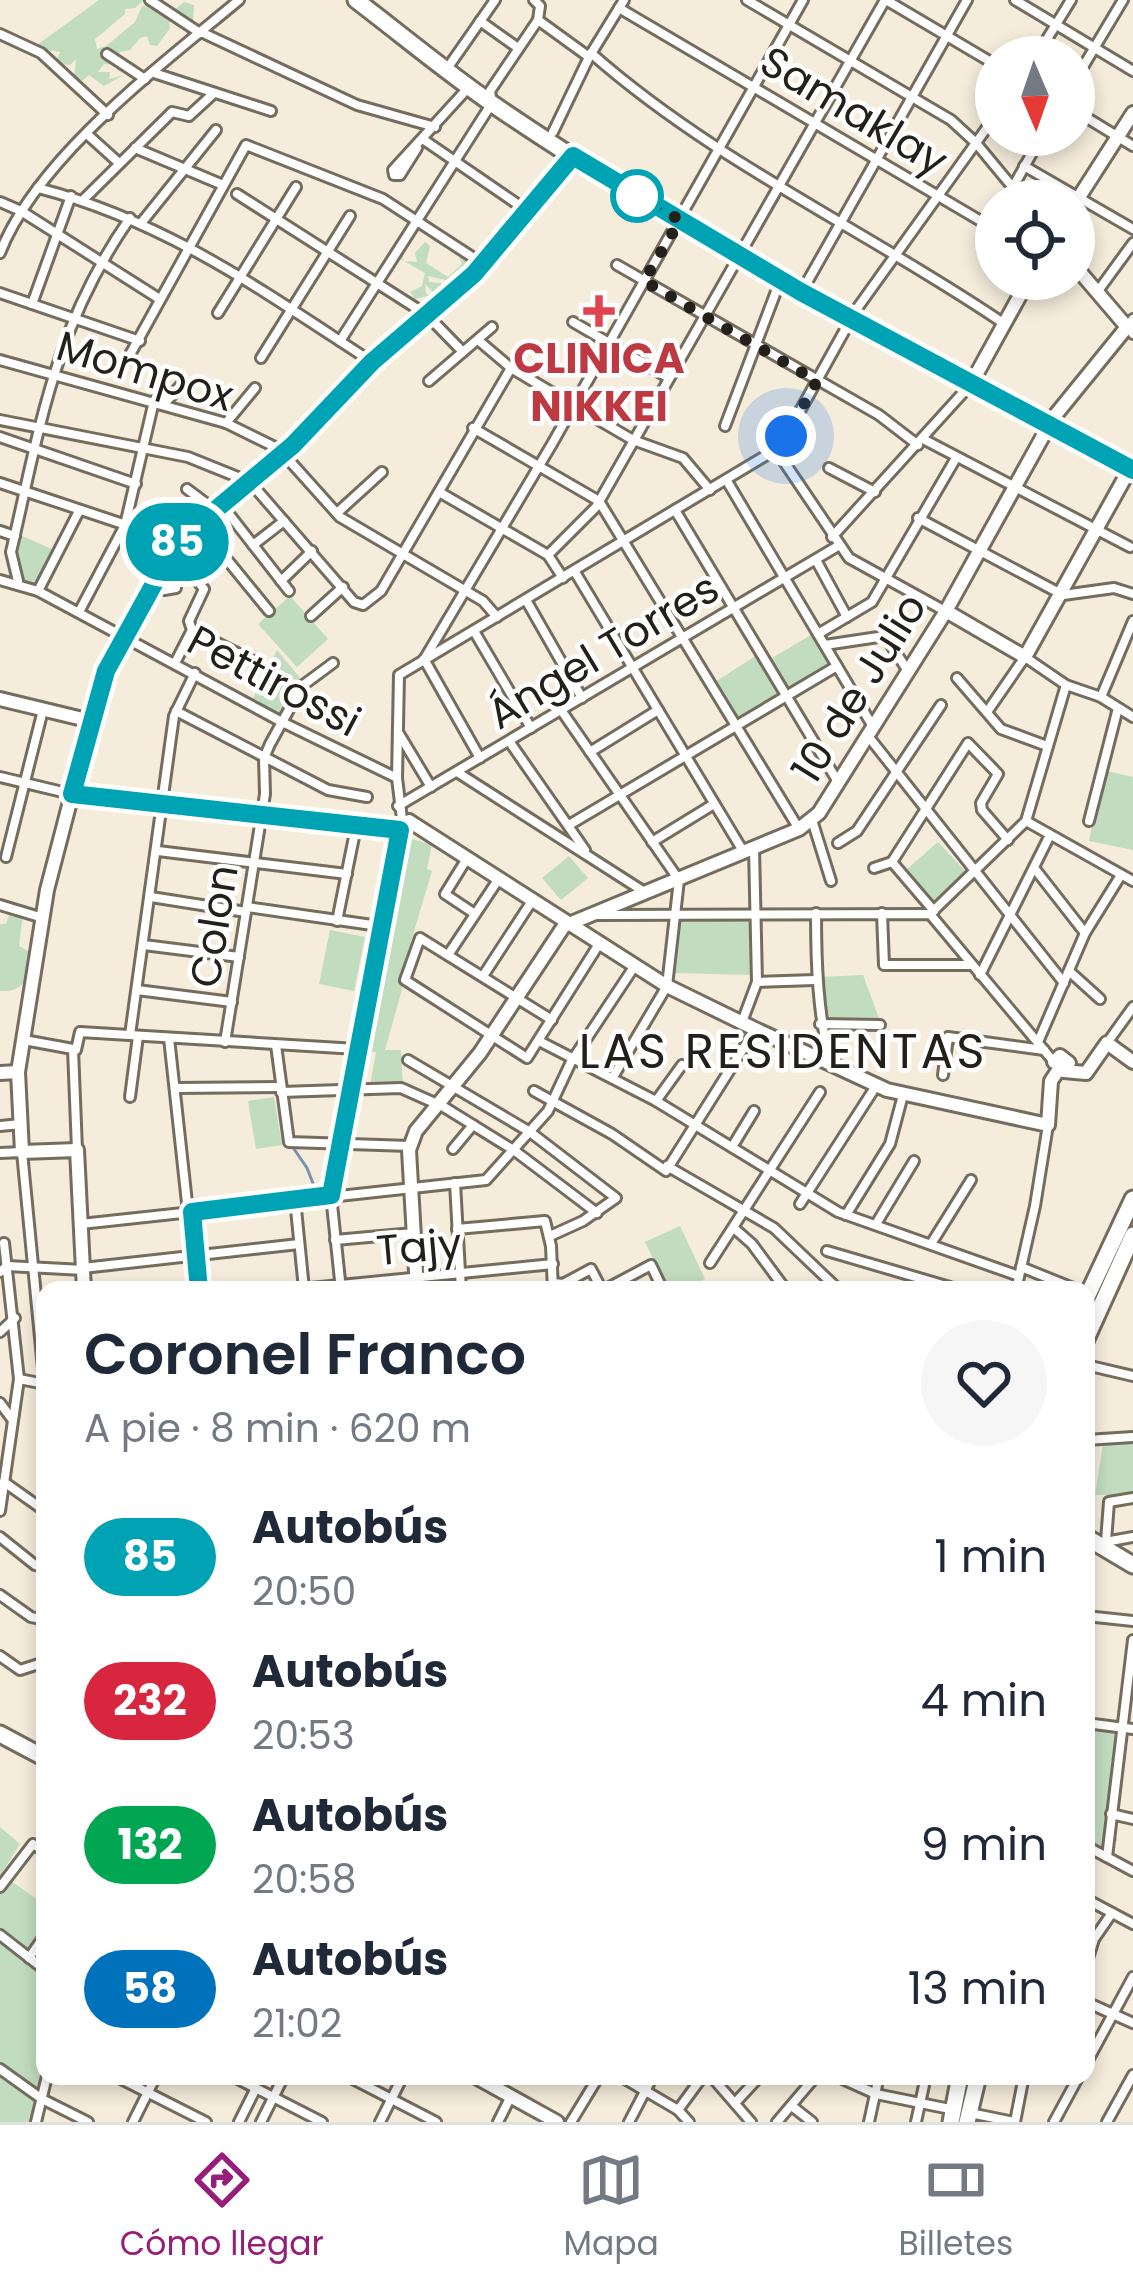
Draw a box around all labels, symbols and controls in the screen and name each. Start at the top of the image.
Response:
street label: Samaklay [749,32,959,190]
north arrow [975,36,1095,156]
map controls [975,36,1095,300]
unlabelled marker [612,171,662,221]
button: locate [975,180,1095,300]
marker: CLINICA NIKKEI [583,295,615,327]
street label: Mompox [49,316,241,426]
place label: CLINICA NIKKEI [513,329,685,436]
your location [756,406,816,466]
line badge: 85 [123,503,231,581]
text: 85 [150,512,204,571]
street label: Ángel Torres [476,559,730,743]
street label: 10 de Julio [777,582,941,794]
street label: Pettirossi [177,611,371,751]
street label: Colon [175,860,253,992]
district label: LAS RESIDENTAS [579,1018,987,1085]
street label: Tajy [374,1214,464,1280]
text: Coronel Franco [84,1314,526,1394]
button: heart [921,1320,1047,1446]
text: A pie · 8 min · 620 m [84,1401,471,1456]
text: Autobús [252,1496,448,1559]
text: 1 min [934,1525,1047,1588]
text: 85 [123,1527,177,1586]
text: 20:50 [252,1564,356,1619]
text: Autobús [252,1640,448,1703]
text: 4 min [920,1669,1047,1732]
text: 232 [113,1671,187,1730]
text: 20:53 [252,1708,355,1763]
text: Autobús [252,1784,448,1847]
text: 9 min [920,1813,1047,1876]
text: 132 [117,1815,183,1874]
text: 20:58 [252,1852,356,1907]
text: Autobús [252,1928,448,1991]
text: 13 min [908,1957,1047,2020]
text: 58 [123,1959,177,2018]
text: 21:02 [252,1996,342,2051]
tab: Cómo llegar [120,2147,324,2269]
tab: Mapa [564,2147,659,2269]
tab: Billetes [898,2147,1013,2269]

